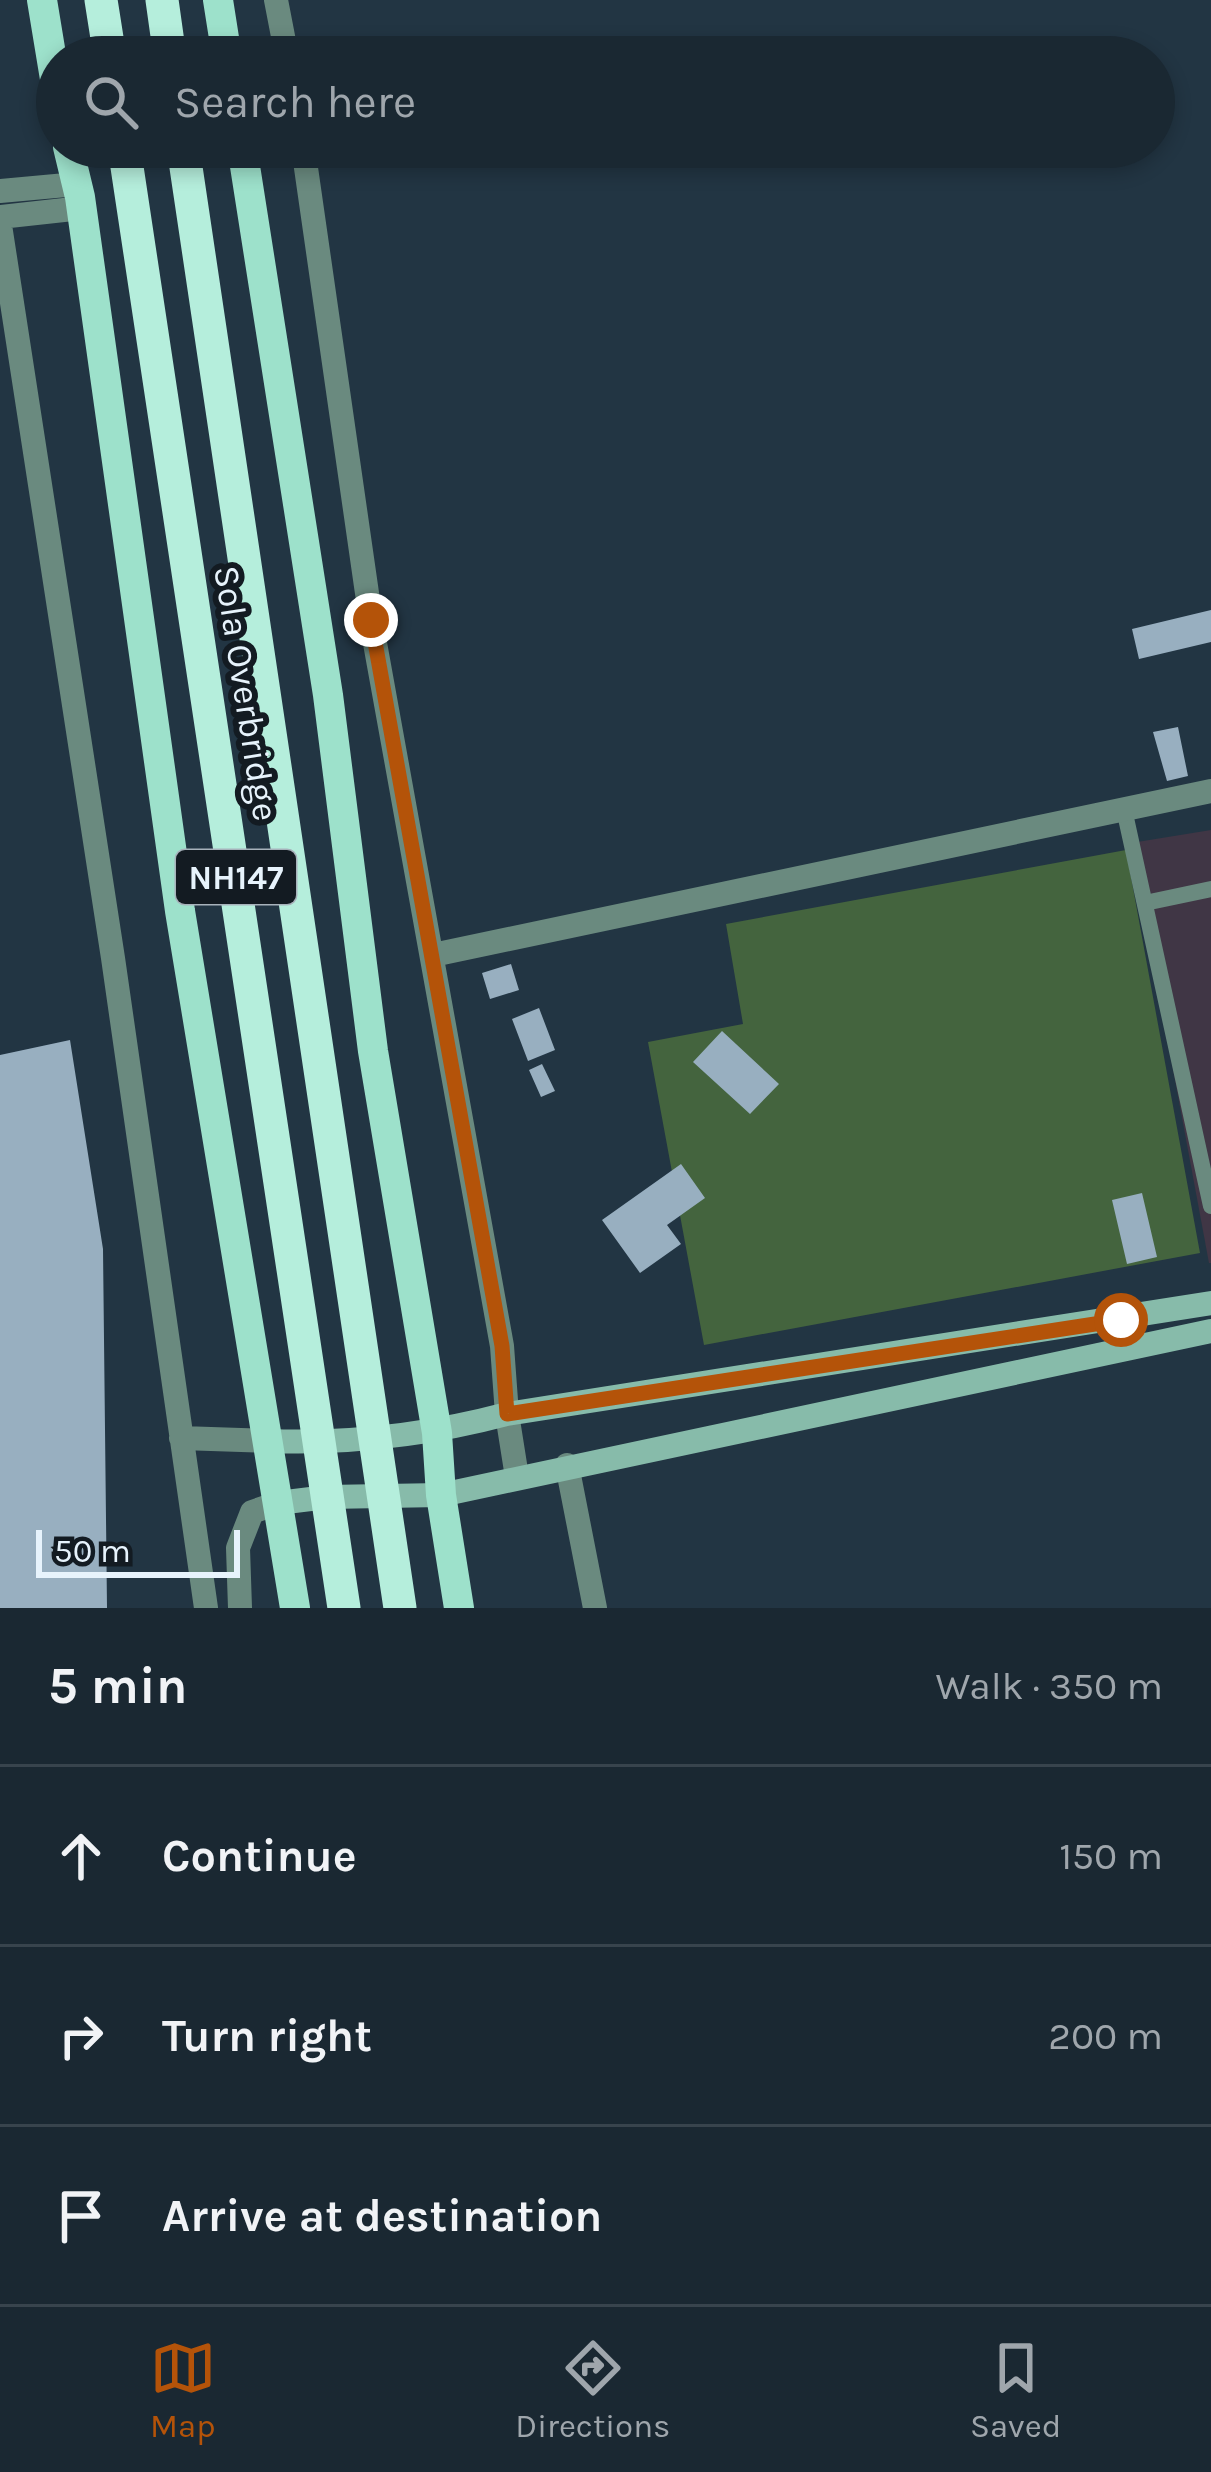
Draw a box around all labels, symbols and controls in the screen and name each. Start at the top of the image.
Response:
search box [36,36,1175,168]
icon: search [78,69,144,135]
text: Search here [174,76,416,128]
street label: Sola Overbridge [205,562,287,824]
route end [344,593,398,647]
road number: NH147 [176,850,296,904]
route start [1094,1293,1148,1347]
scale bar [36,1524,240,1577]
text: 50 m [54,1532,131,1570]
text: 5 min [48,1656,188,1716]
text: Walk · 350 m [936,1663,1163,1709]
icon: ahead [48,1823,114,1889]
text: Continue [162,1830,357,1882]
text: 150 m [1059,1833,1163,1879]
icon: right [48,2003,114,2069]
text: Turn right [162,2010,372,2062]
text: 200 m [1048,2013,1163,2059]
icon: arrive [48,2183,114,2249]
text: Arrive at destination [162,2190,602,2242]
tab: Map [150,2335,216,2445]
tab: Directions [515,2335,670,2445]
tab: Saved [970,2335,1061,2445]

